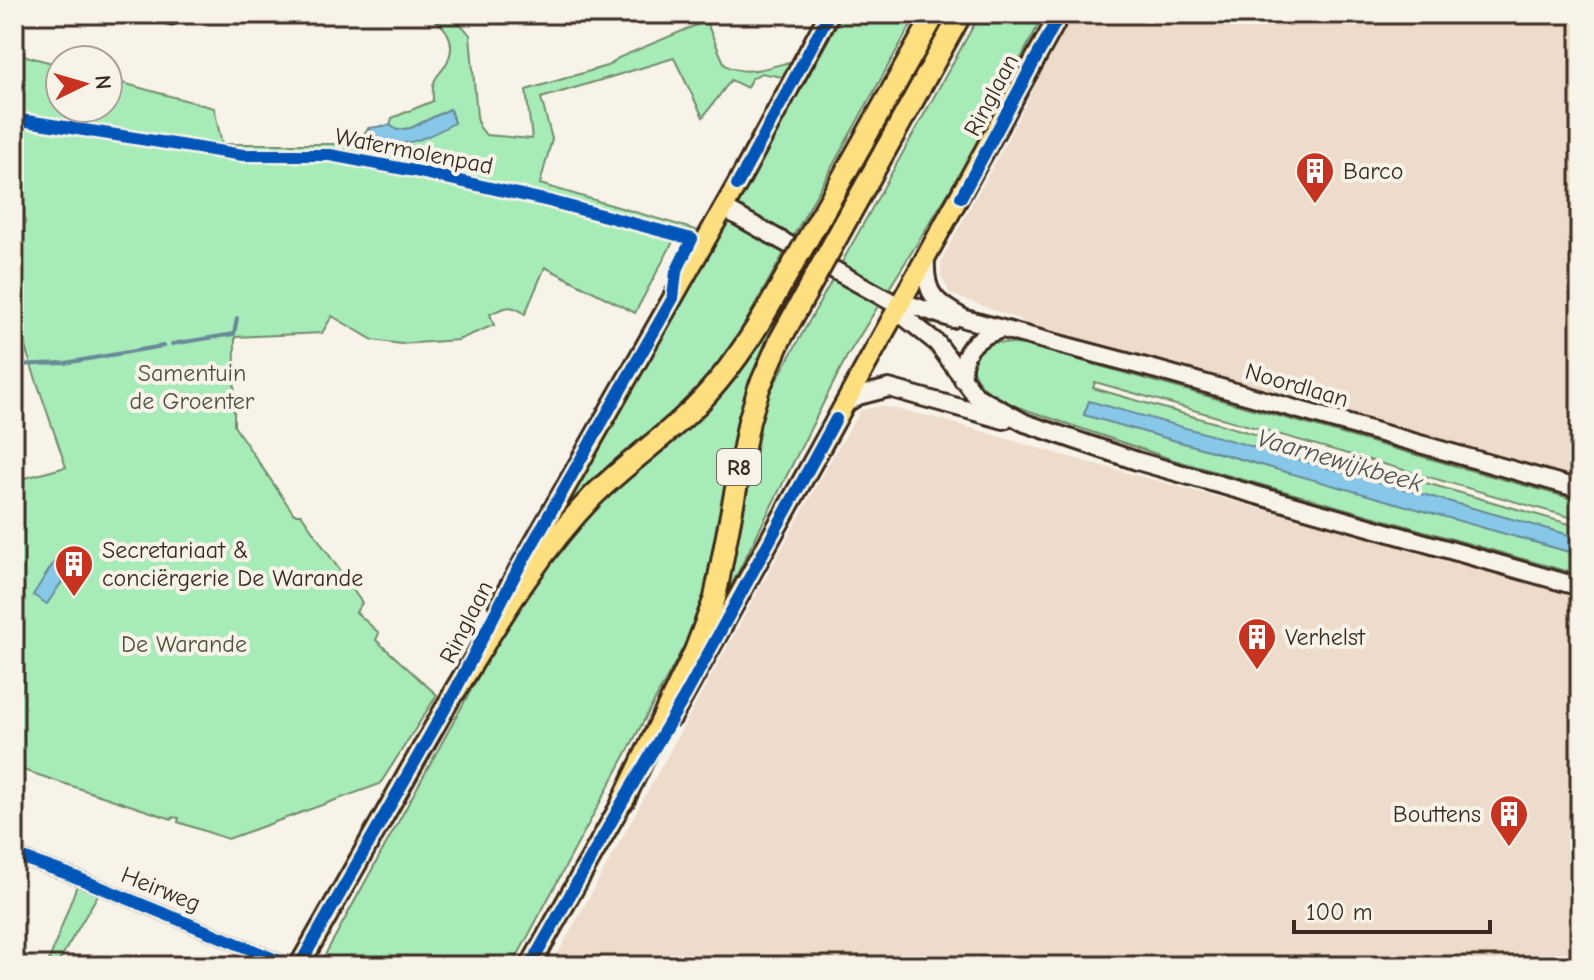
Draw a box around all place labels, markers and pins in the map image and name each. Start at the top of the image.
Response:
building icon: Barco [1294,150,1336,205]
place label: Barco [1343,157,1403,185]
place label: Secretariaat & conciërgerie De Warande [102,536,363,592]
building icon: Secretariaat & conciërgerie De Warande [53,543,95,598]
building icon: Verhelst [1236,616,1278,671]
place label: Verhelst [1285,623,1366,651]
building icon: Bouttens [1488,793,1530,848]
place label: Bouttens [1393,800,1481,828]

